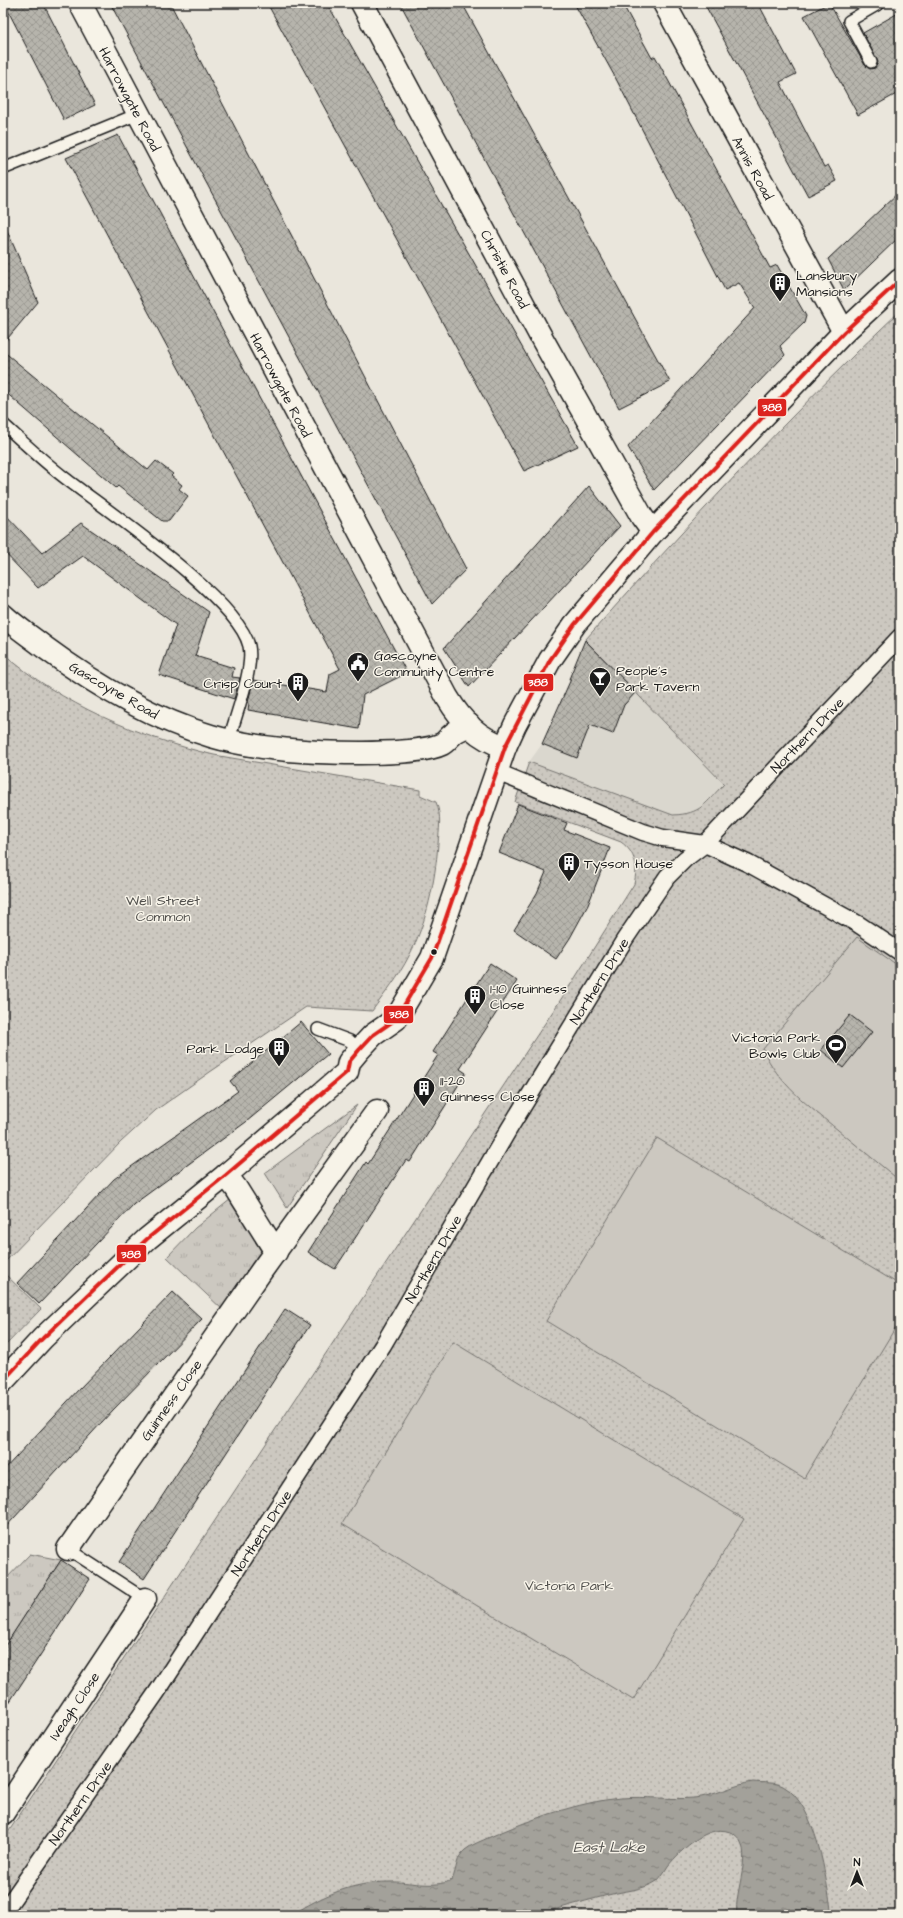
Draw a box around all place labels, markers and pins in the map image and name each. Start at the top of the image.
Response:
place label: Lansbury Mansions [796,266,858,302]
building icon: Lansbury Mansions [767,270,793,303]
place label: Gascoyne Community Centre [374,646,495,682]
public building icon: Gascoyne Community Centre [345,650,371,683]
place label: People's Park Tavern [616,661,699,697]
bar icon: People's Park Tavern [587,665,613,698]
building icon: Crisp Court [285,670,311,703]
place label: Crisp Court [204,674,282,694]
building icon: Tysson House [556,850,582,883]
place label: Tysson House [584,854,673,874]
unlabelled marker [429,947,439,957]
place label: 1-10 Guinness Close [490,979,567,1015]
building icon: 1-10 Guinness Close [462,983,488,1016]
place label: Victoria Park Bowls Club [732,1028,820,1064]
sports icon: Victoria Park Bowls Club [823,1032,849,1065]
building icon: Park Lodge [266,1035,292,1068]
place label: Park Lodge [186,1039,264,1059]
place label: 11-20 Guinness Close [440,1071,535,1107]
building icon: 11-20 Guinness Close [411,1075,437,1108]

